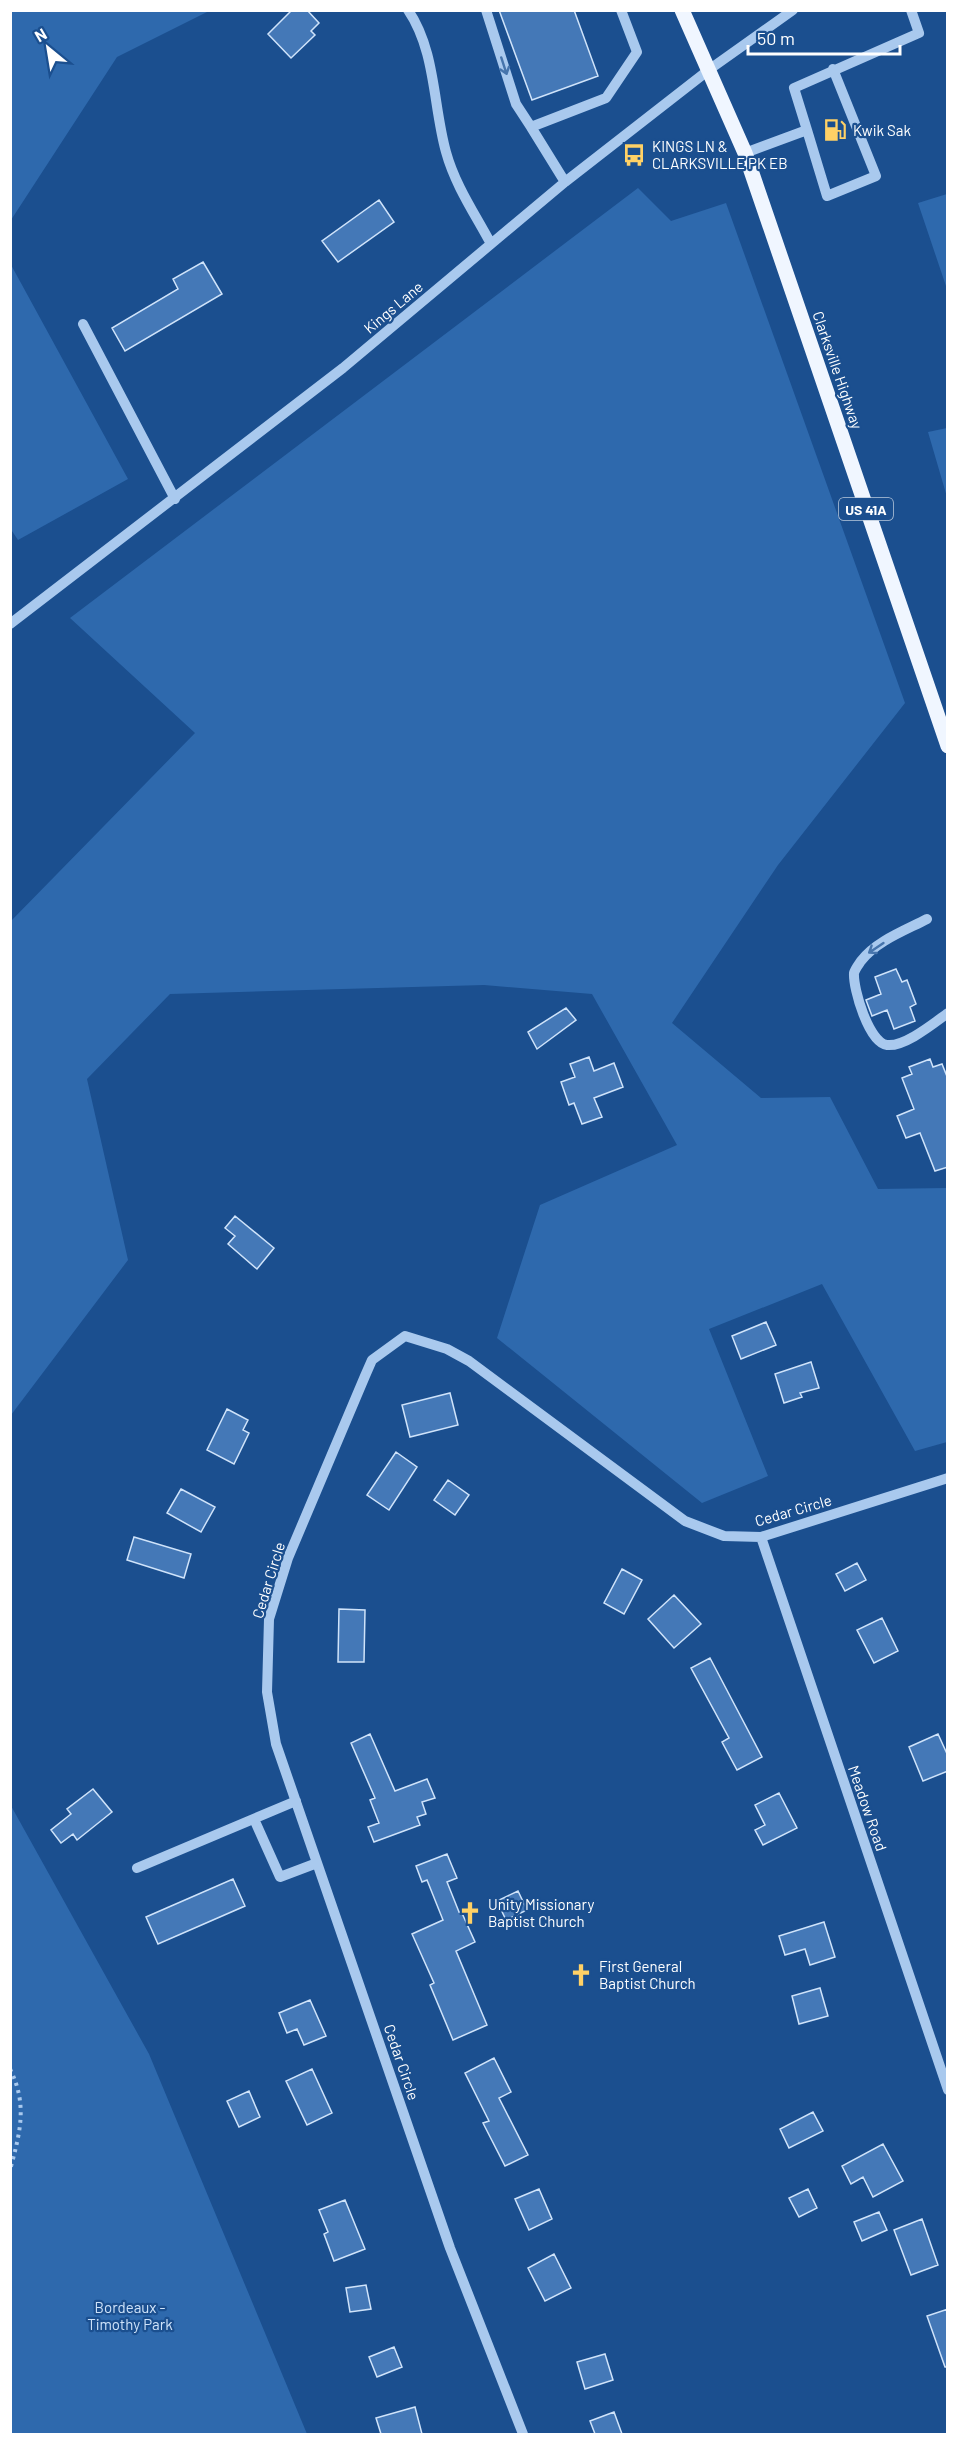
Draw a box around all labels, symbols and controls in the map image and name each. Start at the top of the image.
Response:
north arrow [18,18,78,78]
scale bar [748,18,900,56]
text: N [31,24,50,45]
text: 50 m [757,27,795,49]
one-way arrow [499,56,510,75]
fuel station icon: Kwik Sak [822,117,848,143]
place label: Kwik Sak [853,121,911,139]
place label: KINGS LN & CLARKSVILLE PK EB [652,137,788,172]
bus stop icon: KINGS LN & CLARKSVILLE PK EB [621,142,647,168]
street label: Kings Lane [360,277,426,337]
street label: Clarksville Highway [809,309,867,431]
road number: US 41A [839,498,893,520]
one-way arrow [868,942,885,954]
street label: Cedar Circle [753,1490,833,1530]
street label: Cedar Circle [248,1540,288,1620]
street label: Meadow Road [845,1763,891,1853]
place label: Unity Missionary Baptist Church [488,1895,594,1930]
church icon: Unity Missionary Baptist Church [457,1900,483,1926]
place label: First General Baptist Church [599,1957,696,1992]
church icon: First General Baptist Church [568,1962,594,1988]
street label: Cedar Circle [381,2022,423,2102]
park label: Bordeaux - Timothy Park [87,2298,173,2333]

